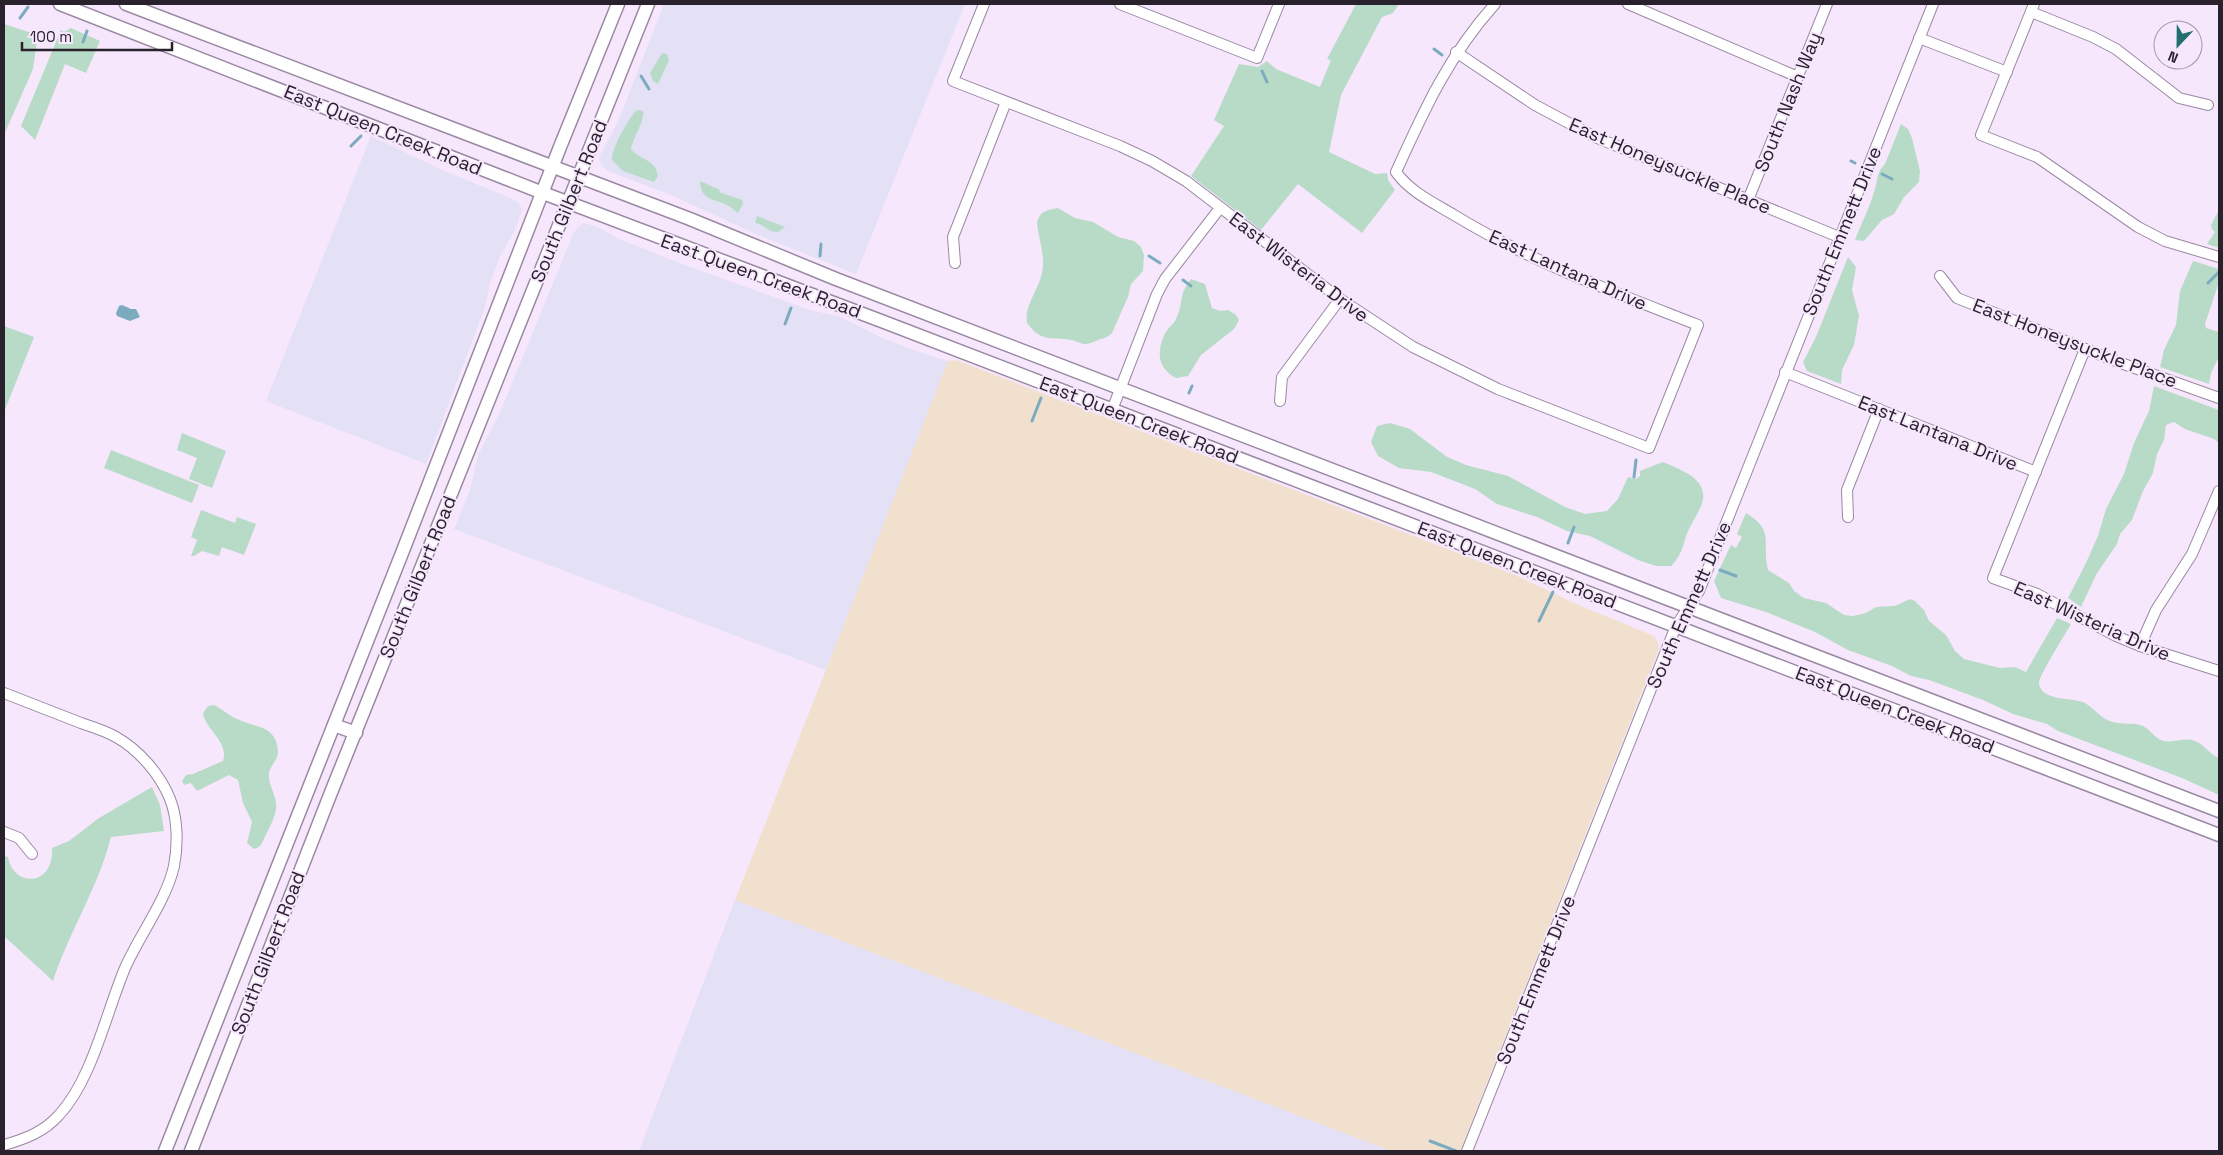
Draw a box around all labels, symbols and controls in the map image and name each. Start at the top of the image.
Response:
scale bar [22,20,172,52]
north arrow [2153,20,2203,70]
text: 100 m [30,27,72,46]
street label: South Nash Way [1749,28,1827,176]
text: N [2165,47,2181,67]
street label: East Queen Creek Road [280,79,486,181]
street label: East Honeysuckle Place [1565,112,1775,220]
street label: South Gilbert Road [525,116,613,286]
street label: South Emmett Drive [1797,143,1887,319]
street label: East Wisteria Drive [1224,206,1374,328]
street label: East Lantana Drive [1485,224,1651,316]
street label: East Queen Creek Road [657,228,865,324]
street label: East Honeysuckle Place [1969,292,2181,394]
street label: East Queen Creek Road [1036,370,1242,470]
street label: East Lantana Drive [1854,390,2022,476]
street label: South Gilbert Road [374,492,462,662]
street label: East Queen Creek Road [1414,515,1620,615]
street label: South Emmett Drive [1641,518,1737,692]
street label: East Wisteria Drive [2010,575,2174,667]
street label: East Queen Creek Road [1792,660,1998,760]
street label: South Gilbert Road [225,868,311,1038]
street label: South Emmett Drive [1491,892,1581,1068]

